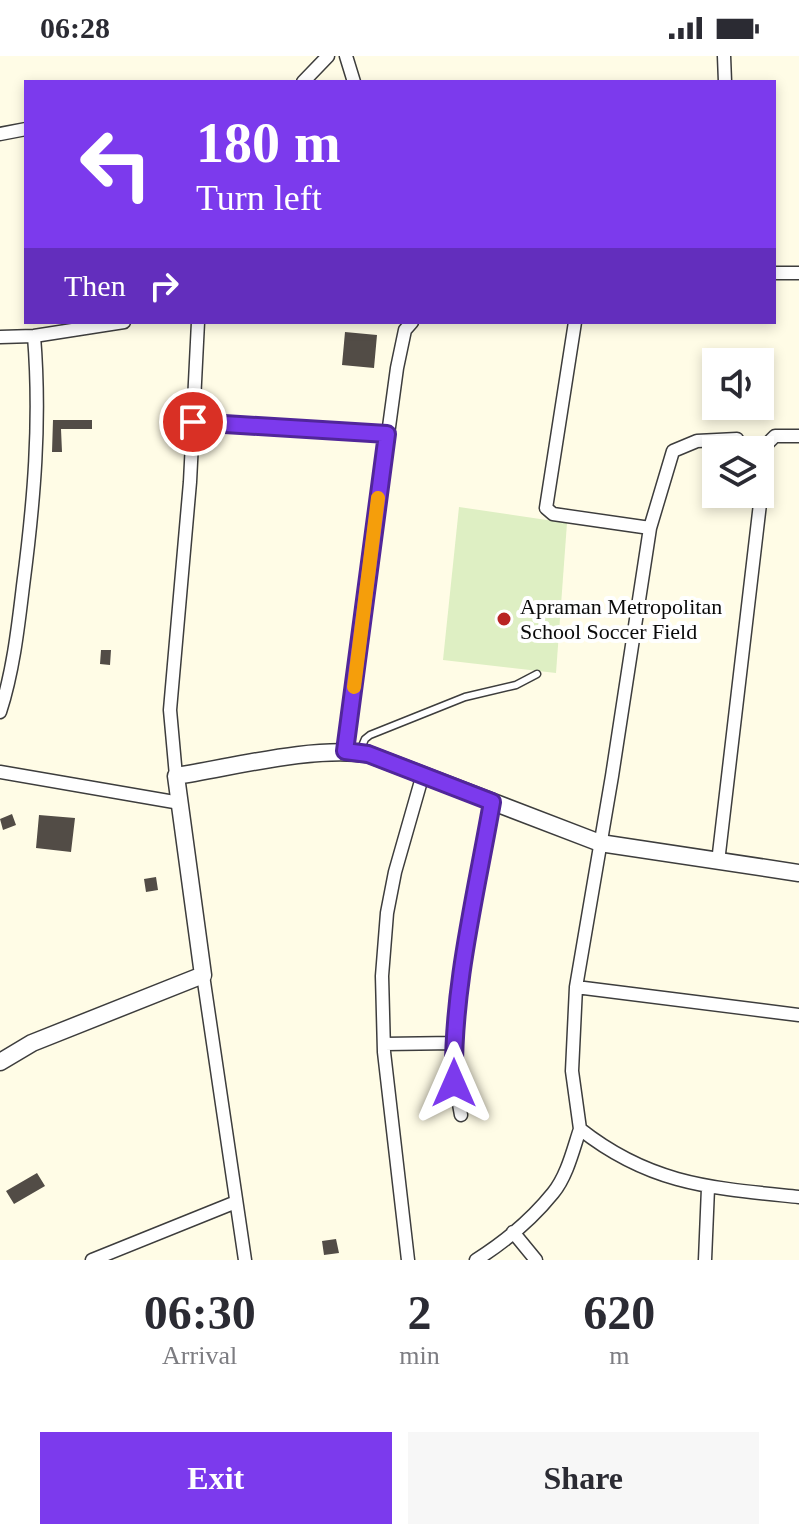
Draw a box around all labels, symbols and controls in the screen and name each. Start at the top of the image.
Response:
text: 06:28 [40,11,110,44]
icon: left [64,112,168,216]
text: 180 m [196,112,341,174]
text: Turn left [196,178,322,218]
icon: right [142,264,186,308]
text: Then [64,269,126,302]
map controls [702,348,774,508]
button: sound [702,348,774,420]
pin [159,388,227,456]
icon: arrive [171,400,215,444]
button: layers [702,436,774,508]
place label: Apraman Metropolitan School Soccer Field [520,594,722,644]
marker: Apraman Metropolitan School Soccer Field [495,610,513,628]
position arrow [412,1041,496,1125]
text: 06:30 [144,1286,256,1339]
text: 2 [407,1286,431,1339]
text: 620 [583,1286,655,1339]
text: Arrival [162,1341,237,1370]
text: min [399,1341,440,1370]
text: m [609,1341,629,1370]
button: Exit [40,1432,392,1524]
button: Share [408,1432,759,1524]

